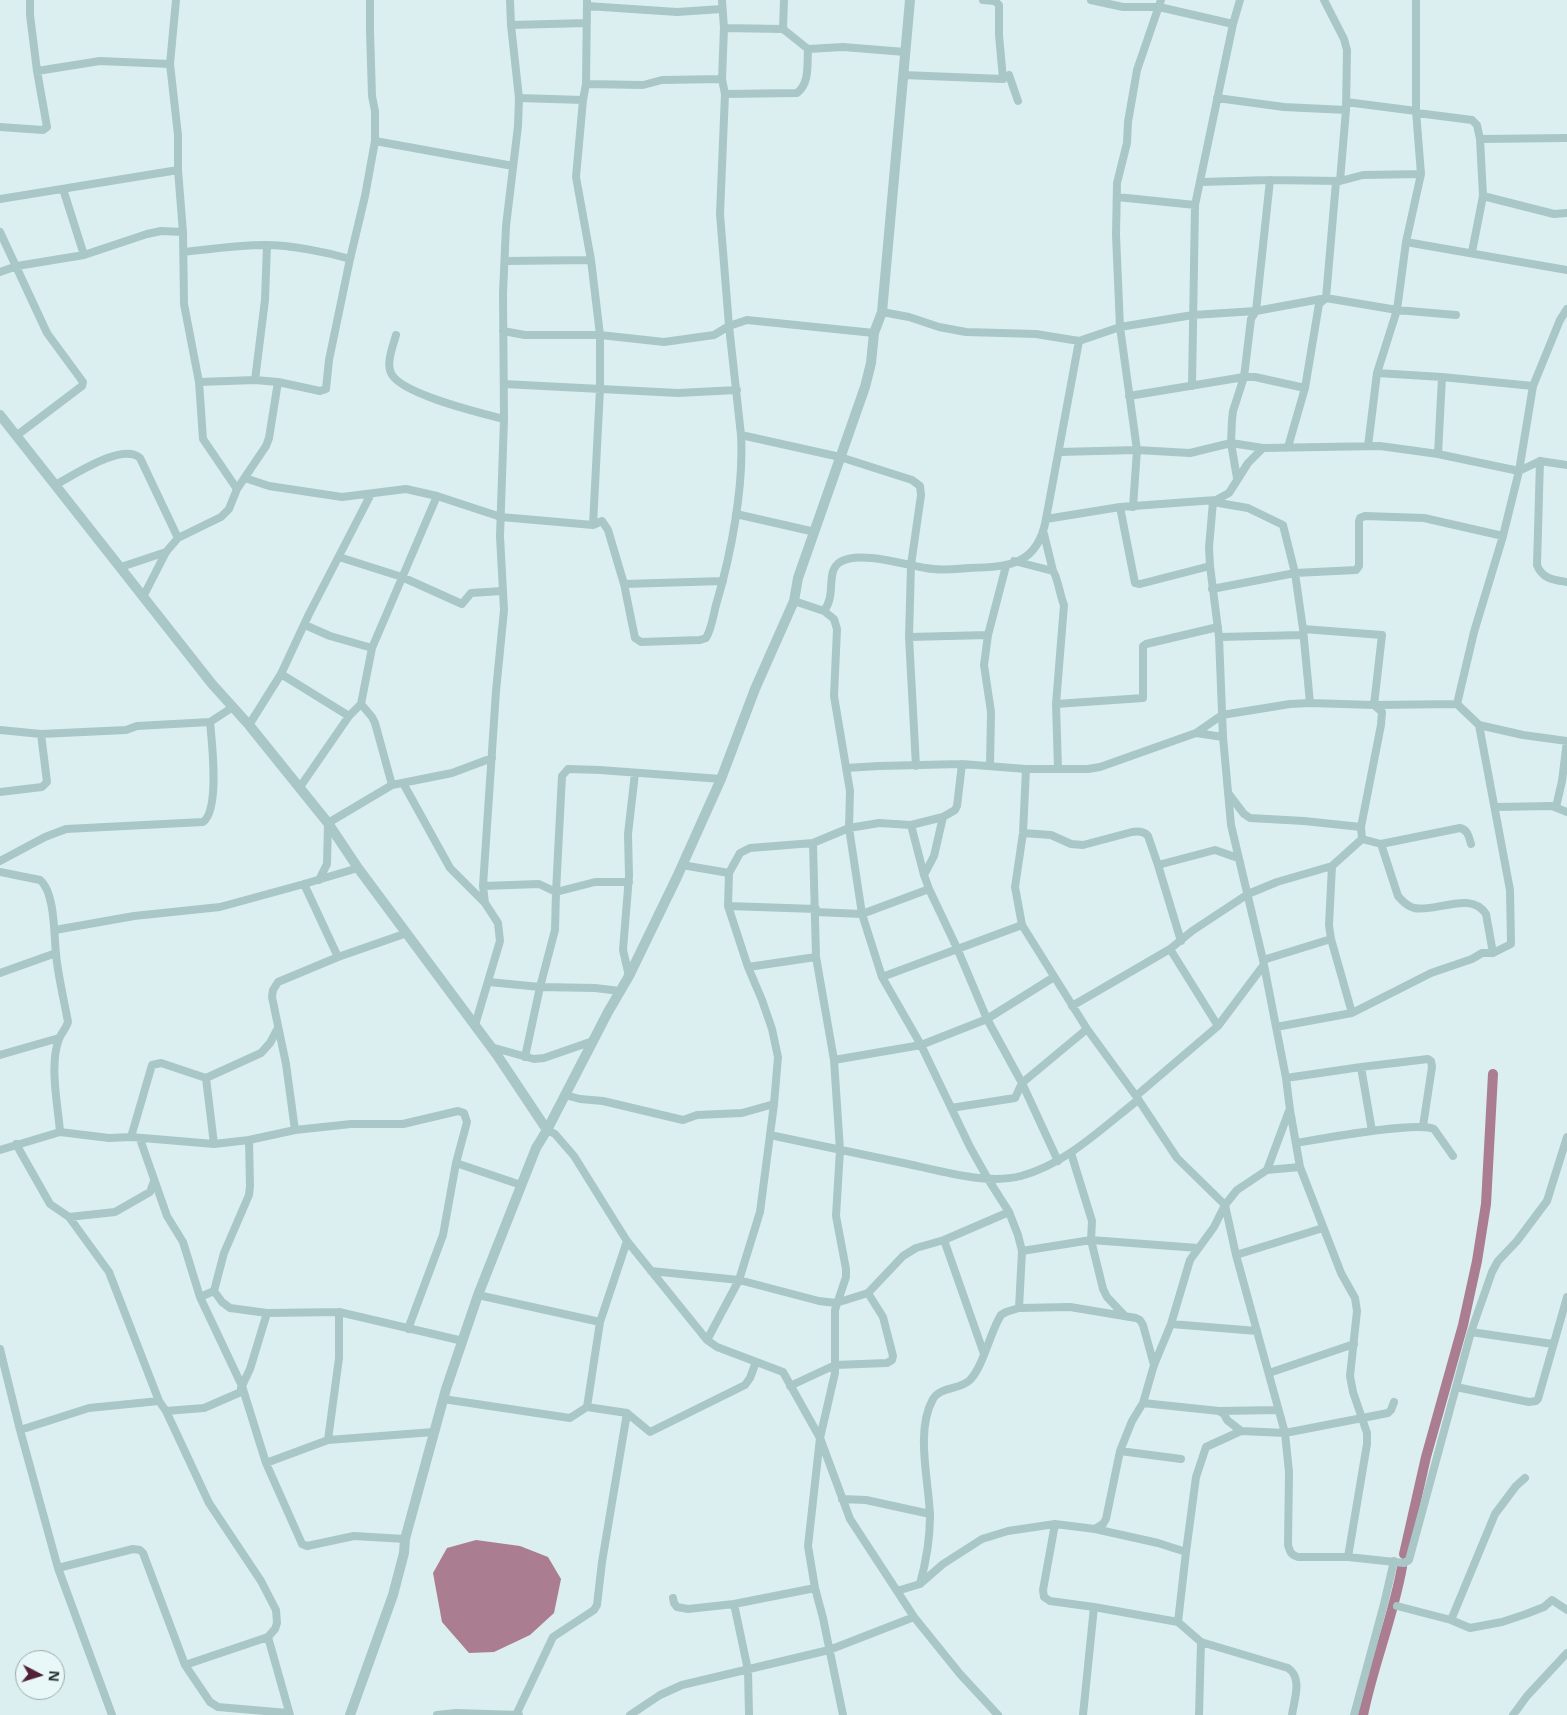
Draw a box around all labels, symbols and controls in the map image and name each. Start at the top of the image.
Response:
north arrow [15,1650,65,1700]
text: N [44,1670,64,1683]

